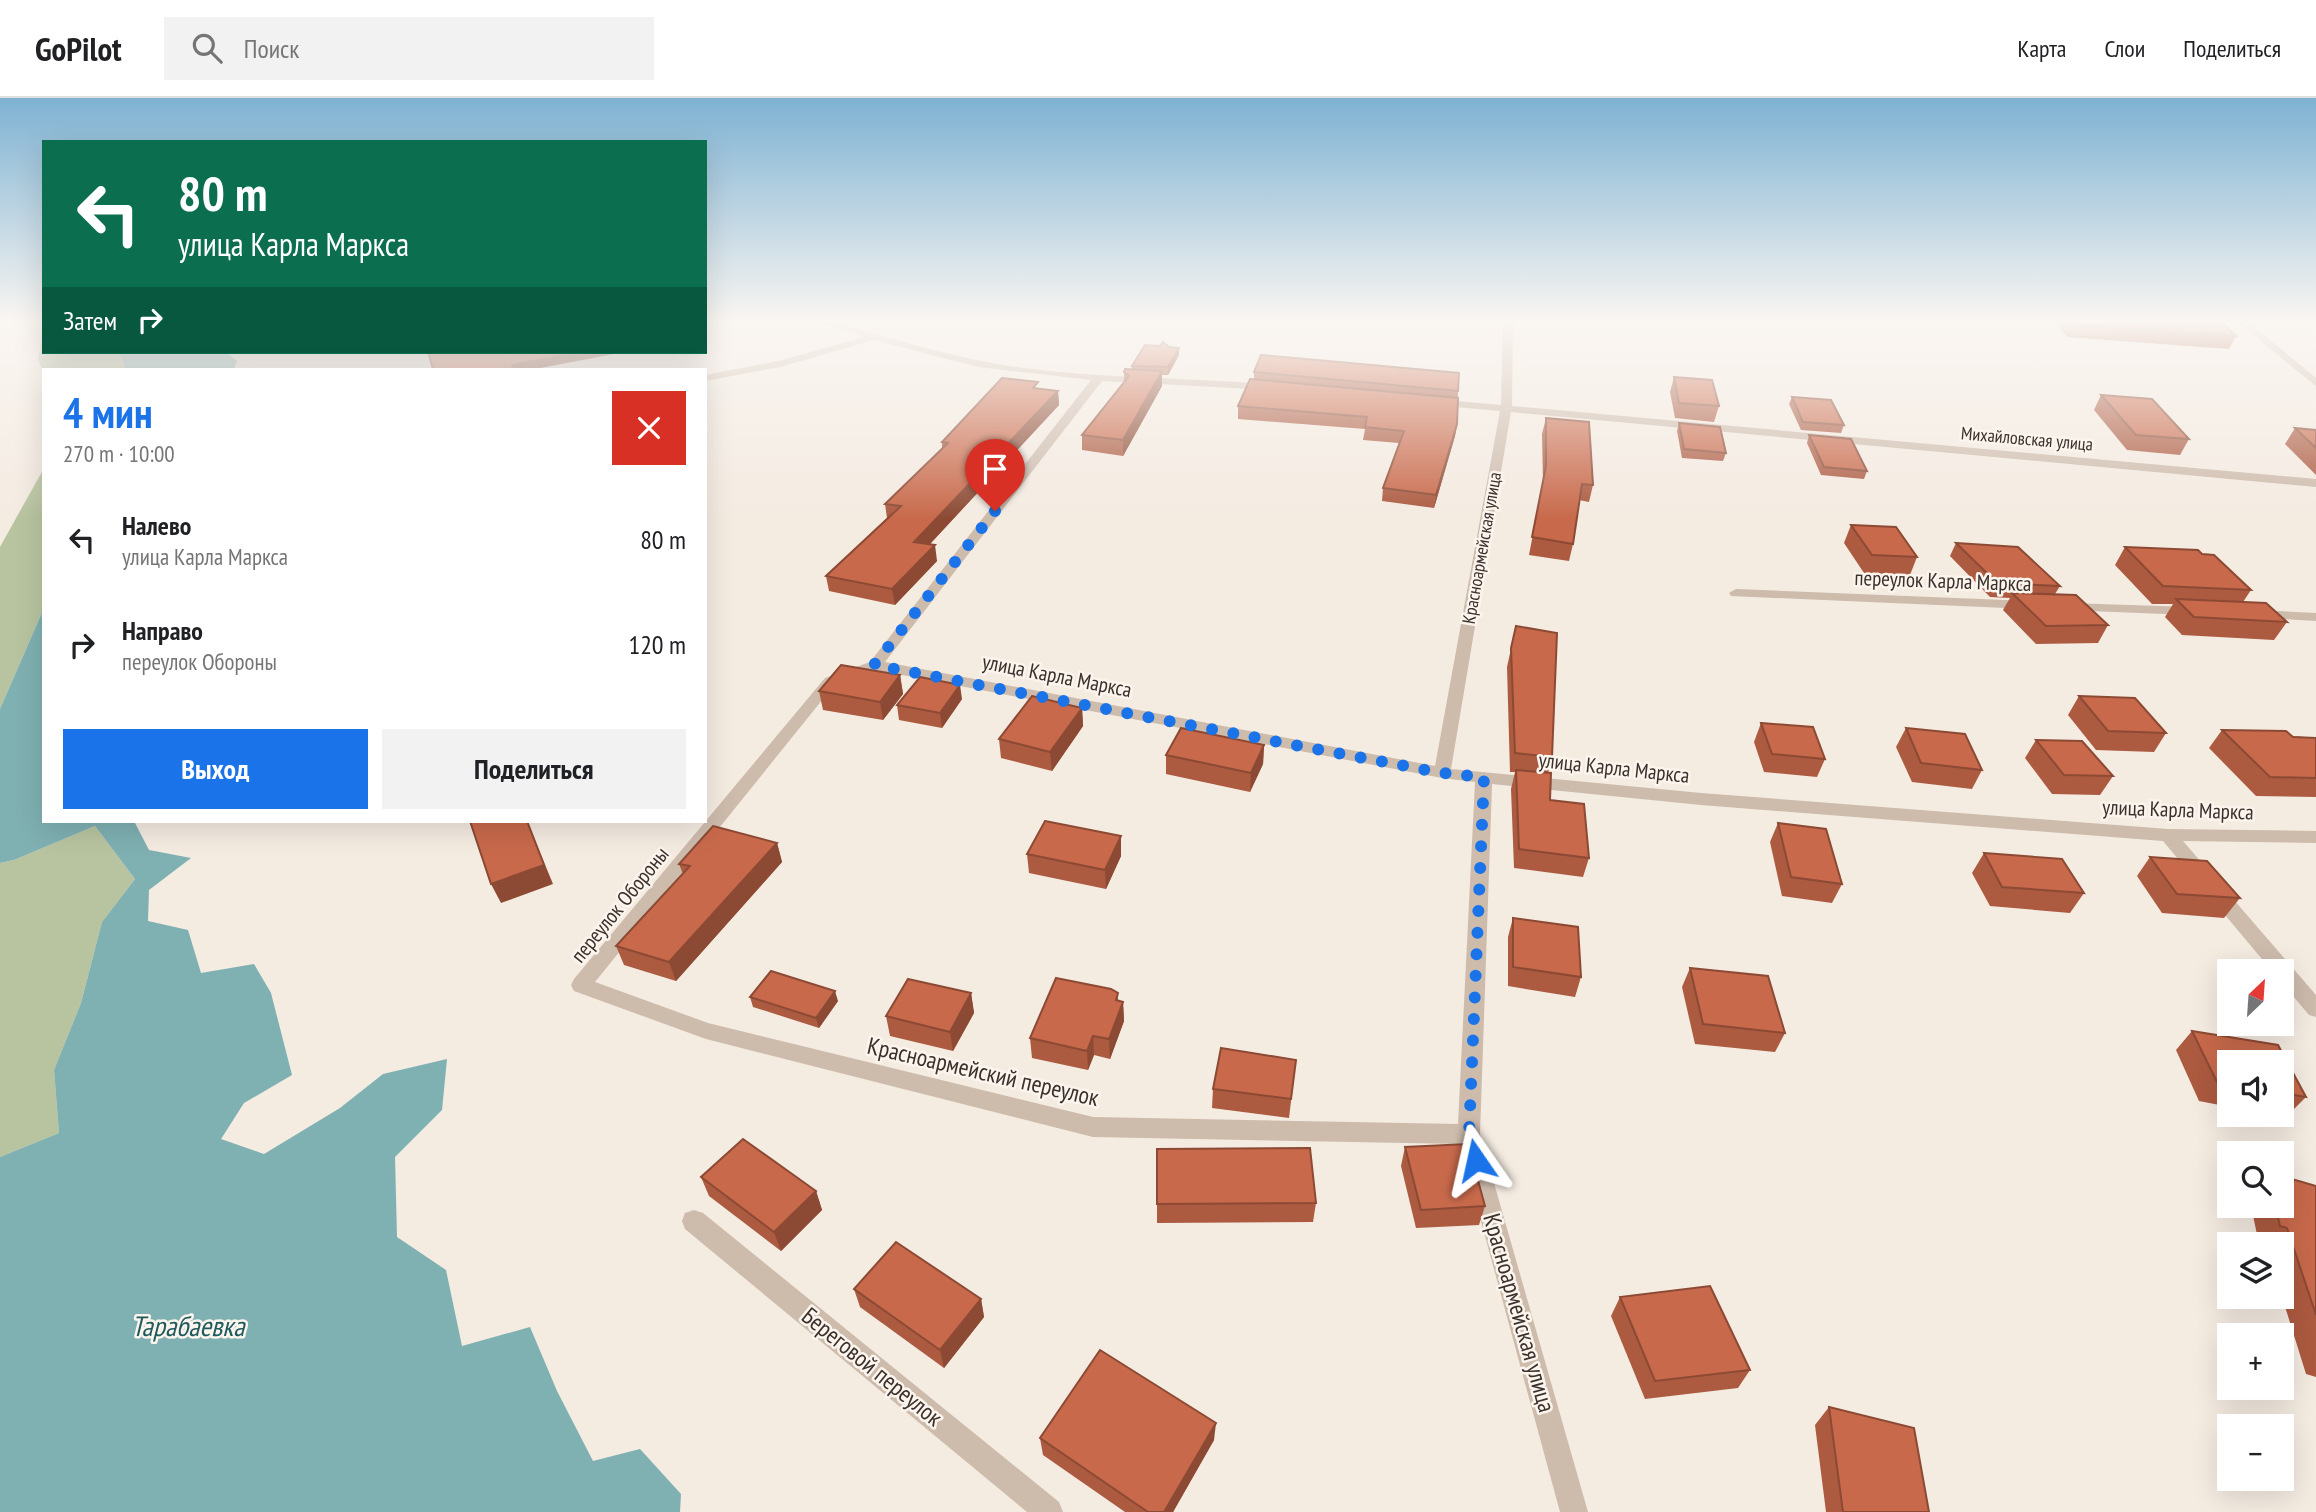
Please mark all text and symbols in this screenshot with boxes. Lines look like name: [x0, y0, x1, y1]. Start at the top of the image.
search box: [164, 17, 654, 80]
text: GoPilot: [35, 27, 122, 70]
icon: search: [188, 29, 226, 67]
text: Поиск: [244, 32, 299, 65]
text: Карта: [2018, 33, 2066, 64]
text: Слои: [2104, 33, 2145, 64]
text: Поделиться: [2183, 33, 2281, 64]
text: 80 m: [178, 161, 267, 225]
icon: left: [63, 168, 154, 259]
text: улица Карла Маркса: [178, 223, 409, 265]
icon: right: [131, 301, 169, 339]
text: Затем: [63, 304, 117, 337]
text: 4 мин: [63, 385, 153, 440]
button: close: [612, 391, 686, 465]
street label: Михайловская улица: [1960, 421, 2094, 456]
text: 270 m · 10:00: [63, 439, 175, 468]
pin: [965, 439, 1025, 511]
icon: arrive: [976, 450, 1014, 488]
street label: Красноармейская улица: [1457, 470, 1506, 626]
text: Налево: [122, 509, 191, 542]
icon: left: [63, 521, 101, 559]
text: 80 m: [640, 523, 686, 556]
text: улица Карла Маркса: [122, 542, 288, 571]
street label: переулок Карла Маркса: [1854, 564, 2032, 597]
text: Направо: [122, 614, 203, 647]
icon: right: [63, 626, 101, 664]
text: 120 m: [628, 628, 686, 661]
text: переулок Обороны: [122, 647, 277, 676]
street label: улица Карла Маркса: [980, 648, 1134, 703]
button: Выход: [63, 729, 368, 809]
button: Поделиться: [382, 729, 686, 809]
street label: улица Карла Маркса: [1537, 746, 1691, 789]
street label: улица Карла Маркса: [2102, 793, 2254, 826]
street label: переулок Обороны: [565, 841, 675, 968]
north arrow: [2217, 959, 2294, 1036]
map controls: [2217, 959, 2294, 1491]
street label: Красноармейский переулок: [864, 1030, 1103, 1113]
button: sound: [2217, 1050, 2294, 1127]
position arrow: [1439, 1123, 1513, 1197]
button: search: [2217, 1141, 2294, 1218]
street label: Красноармейская улица: [1476, 1210, 1563, 1416]
button: layers: [2217, 1232, 2294, 1309]
street label: Береговой переулок: [796, 1300, 950, 1433]
water label: Тарабаевка: [132, 1307, 246, 1344]
button: +: [2217, 1323, 2294, 1400]
button: −: [2217, 1414, 2294, 1491]

